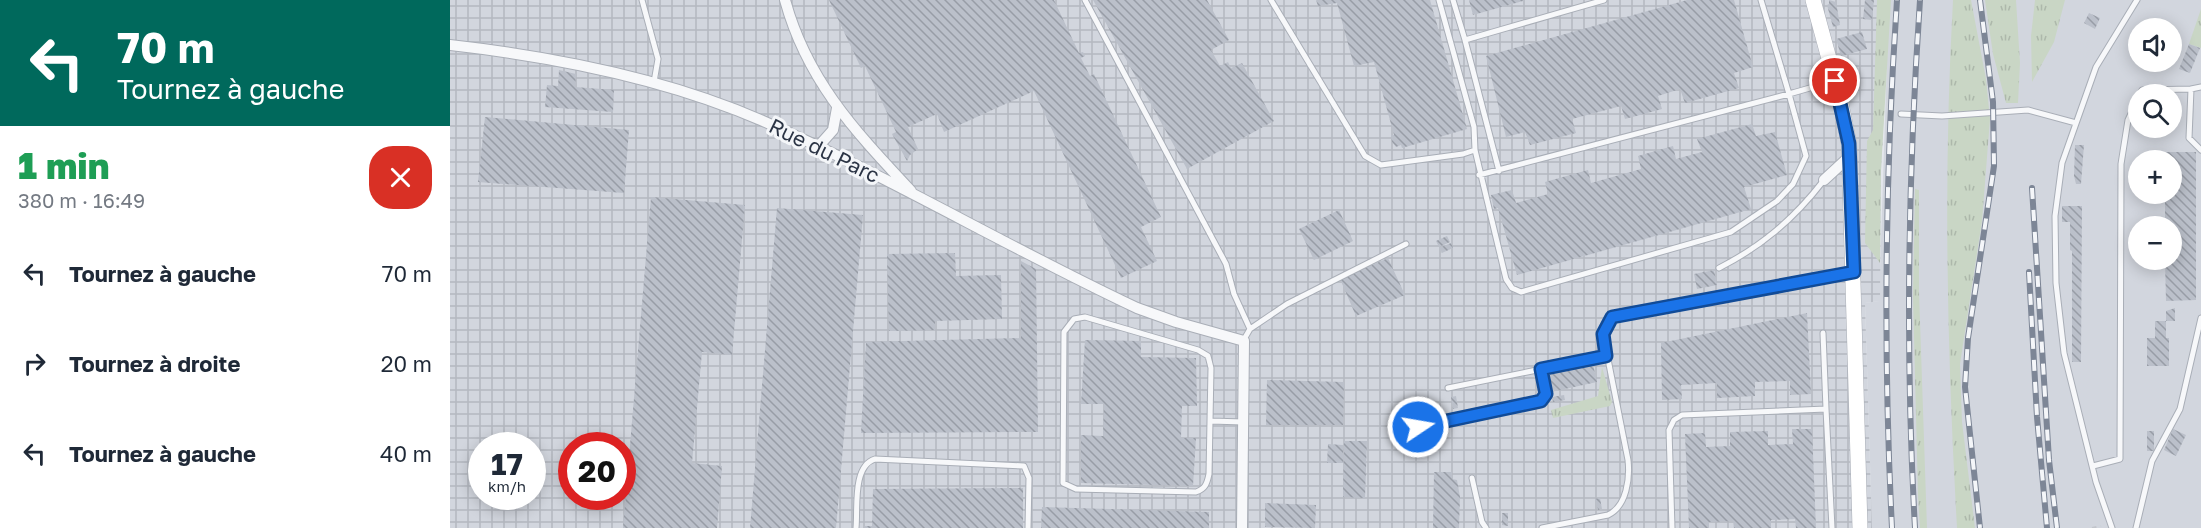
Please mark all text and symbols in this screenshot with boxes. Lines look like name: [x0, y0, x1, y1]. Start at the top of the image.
map controls: [2128, 18, 2182, 270]
button: sound: [2128, 18, 2182, 72]
text: 70 m: [117, 22, 214, 72]
icon: left: [18, 24, 96, 102]
pin: [1809, 55, 1860, 106]
icon: arrive: [1818, 64, 1851, 97]
text: Tournez à gauche: [117, 73, 344, 105]
button: search: [2128, 84, 2182, 138]
street label: Rue du Parc: [765, 112, 884, 188]
text: 1 min: [18, 144, 109, 187]
button: close: [369, 146, 432, 209]
button: +: [2128, 150, 2182, 204]
text: 380 m · 16:49: [18, 188, 145, 212]
button: −: [2128, 216, 2182, 270]
icon: left: [18, 257, 51, 290]
text: Tournez à gauche: [69, 260, 256, 287]
text: 70 m: [382, 260, 432, 287]
icon: right: [18, 347, 51, 380]
text: Tournez à droite: [69, 350, 240, 377]
text: 20 m: [381, 350, 432, 377]
position arrow: [1386, 395, 1450, 459]
speed limit sign: 20: [558, 432, 636, 510]
icon: left: [18, 437, 51, 470]
text: Tournez à gauche: [69, 440, 256, 467]
text: 40 m: [380, 440, 432, 467]
text: 17: [491, 446, 523, 482]
text: km/h: [488, 477, 526, 495]

